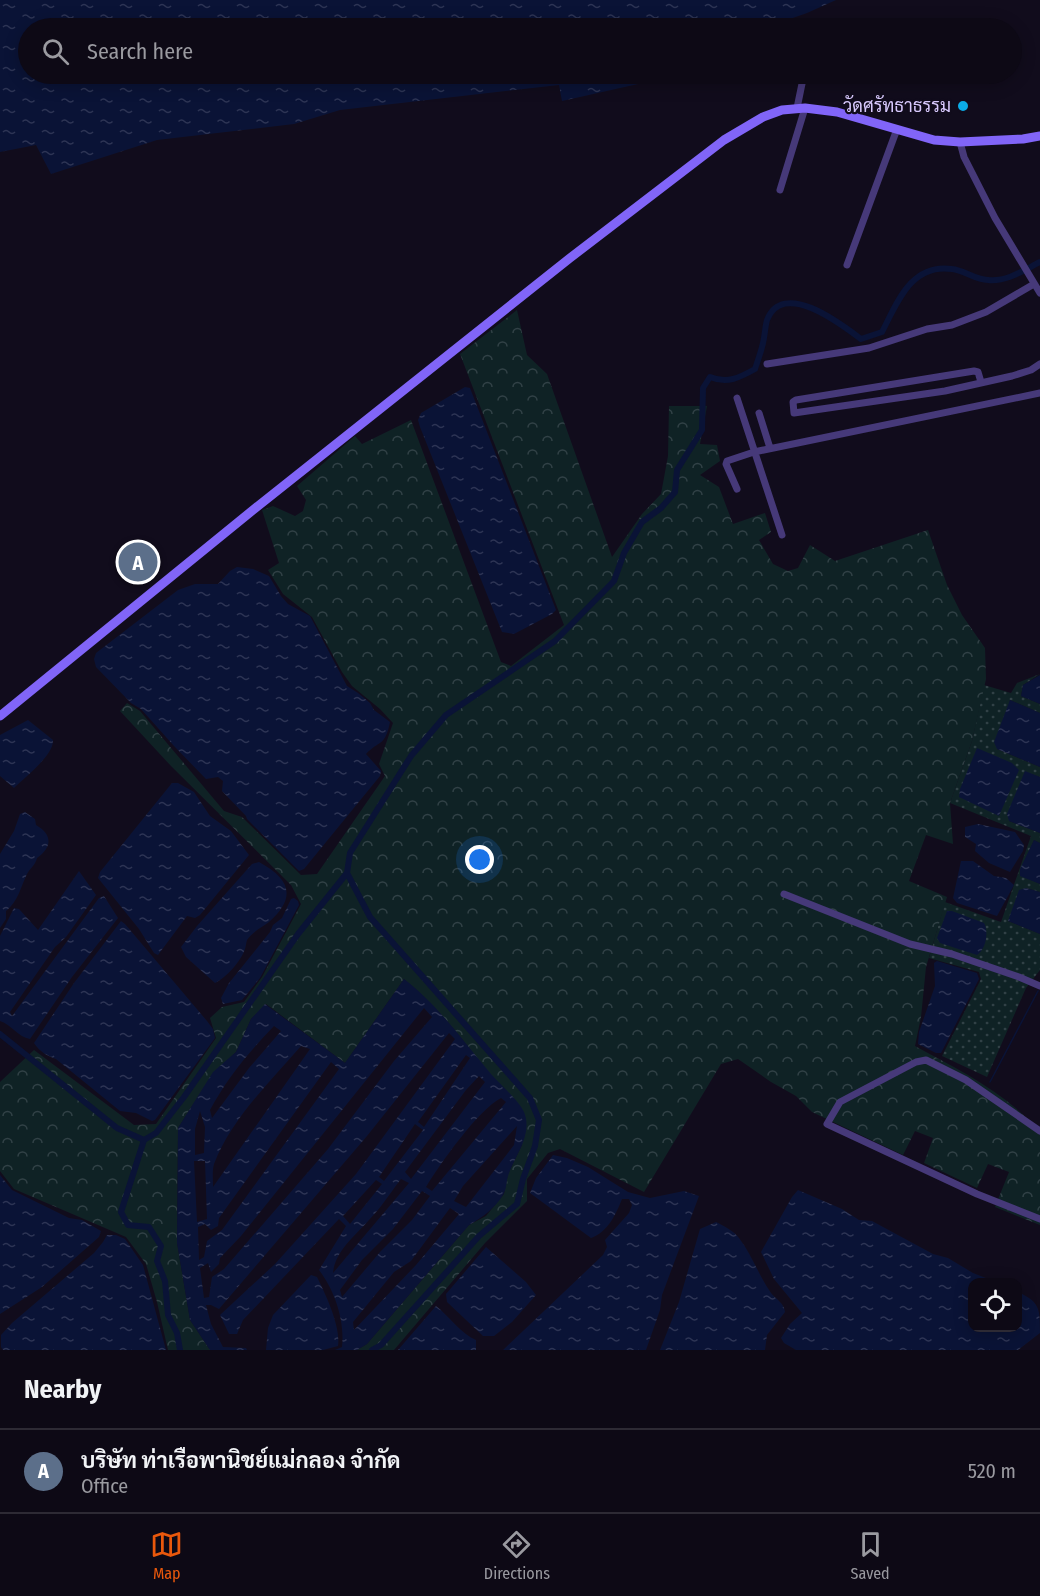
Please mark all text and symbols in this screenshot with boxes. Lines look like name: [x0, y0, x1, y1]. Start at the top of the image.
search box: [18, 18, 1022, 84]
icon: search: [39, 35, 72, 68]
text: Search here: [87, 38, 193, 65]
place label: วัดศรัทธาธรรม: [843, 95, 951, 117]
marker: วัดศรัทธาธรรม: [956, 99, 970, 113]
pin: A: [118, 540, 158, 584]
your location: [465, 845, 494, 874]
map controls: [968, 1278, 1022, 1332]
button: locate: [968, 1278, 1022, 1332]
text: Nearby: [24, 1374, 101, 1405]
text: บริษัท ท่าเรือพานิชย์แม่กลอง จำกัด: [81, 1447, 401, 1474]
text: A: [38, 1459, 49, 1483]
text: 520 m: [968, 1459, 1016, 1483]
text: Office: [81, 1474, 128, 1498]
tab: Map: [150, 1528, 183, 1583]
tab: Directions: [484, 1528, 550, 1583]
tab: Saved: [851, 1528, 890, 1583]

